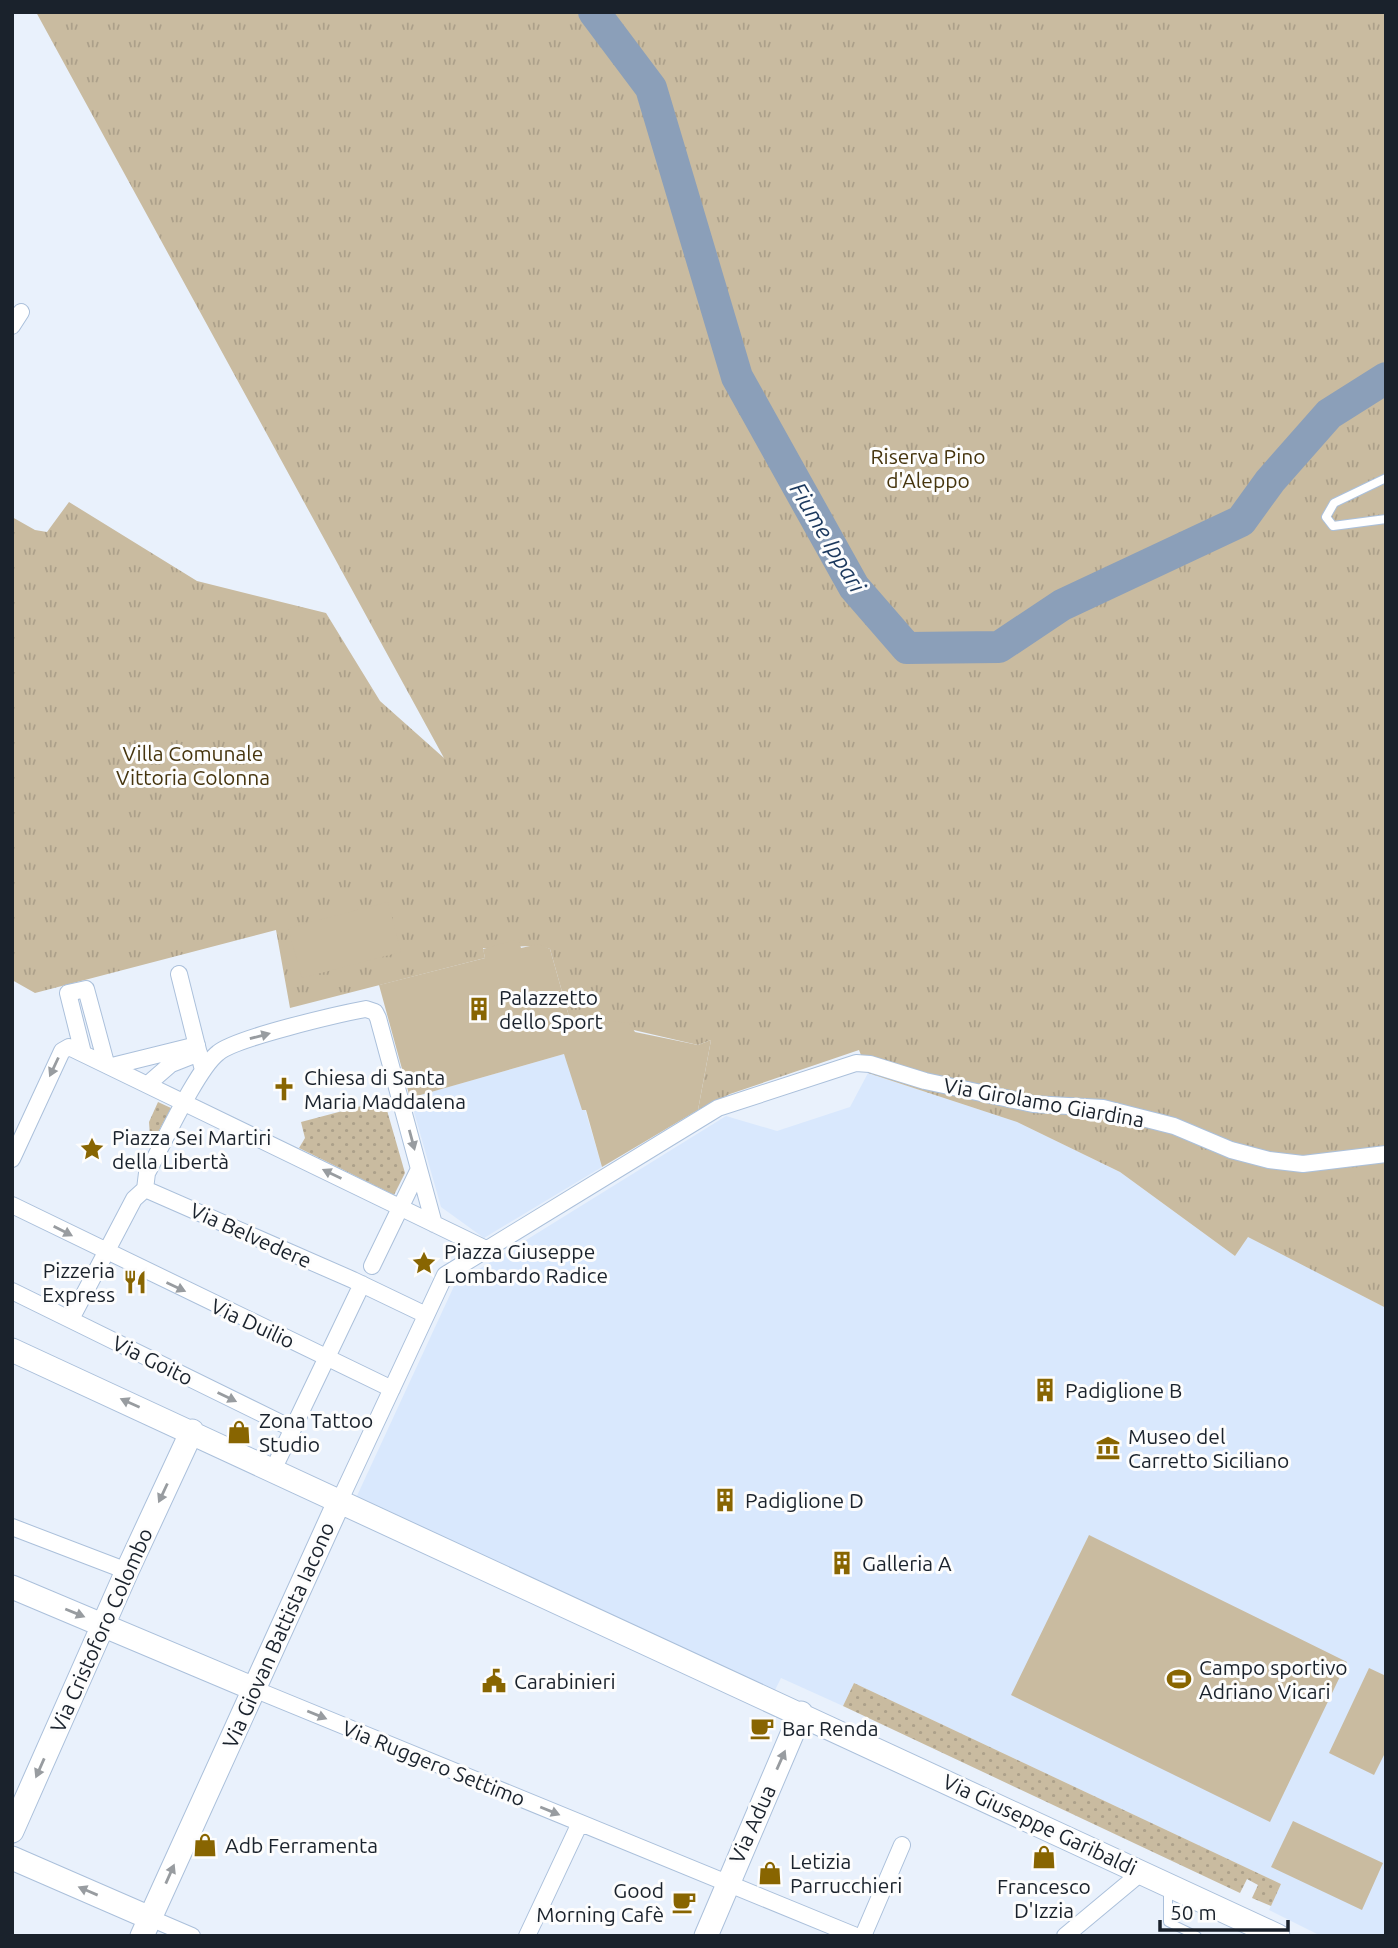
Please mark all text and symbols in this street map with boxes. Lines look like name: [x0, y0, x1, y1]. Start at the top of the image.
park label: Riserva Pino d'Aleppo: [870, 444, 986, 492]
water label: Fiume Ippari: [785, 478, 871, 597]
park label: Villa Comunale Vittoria Colonna: [116, 741, 270, 789]
place label: Palazzetto dello Sport: [499, 985, 603, 1033]
building icon: Palazzetto dello Sport: [465, 995, 493, 1023]
one-way arrow: [250, 1031, 271, 1041]
one-way arrow: [49, 1057, 60, 1077]
place label: Chiesa di Santa Maria Maddalena: [304, 1065, 466, 1113]
street label: Via Girolamo Giardina: [942, 1073, 1146, 1131]
church icon: Chiesa di Santa Maria Maddalena: [270, 1075, 298, 1103]
place label: Piazza Sei Martiri della Libertà: [112, 1125, 271, 1173]
one-way arrow: [407, 1130, 417, 1151]
place icon: Piazza Sei Martiri della Libertà: [78, 1135, 106, 1163]
one-way arrow: [322, 1168, 342, 1180]
street label: Via Belvedere: [187, 1198, 315, 1272]
one-way arrow: [53, 1226, 73, 1237]
place label: Piazza Giuseppe Lombardo Radice: [444, 1239, 608, 1287]
place icon: Piazza Giuseppe Lombardo Radice: [410, 1249, 438, 1277]
place label: Pizzeria Express: [42, 1258, 115, 1306]
restaurant icon: Pizzeria Express: [121, 1268, 149, 1296]
one-way arrow: [166, 1281, 186, 1292]
street label: Via Duilio: [207, 1293, 299, 1353]
street label: Via Goito: [109, 1330, 197, 1390]
building icon: Padiglione B: [1031, 1376, 1059, 1404]
place label: Padiglione B: [1065, 1378, 1182, 1402]
one-way arrow: [217, 1391, 237, 1402]
one-way arrow: [120, 1397, 140, 1409]
place label: Zona Tattoo Studio: [259, 1408, 373, 1456]
shop icon: Zona Tattoo Studio: [225, 1418, 253, 1446]
place label: Museo del Carretto Siciliano: [1128, 1424, 1289, 1472]
museum icon: Museo del Carretto Siciliano: [1094, 1434, 1122, 1462]
one-way arrow: [157, 1483, 169, 1503]
building icon: Padiglione D: [711, 1486, 739, 1514]
place label: Padiglione D: [745, 1488, 864, 1512]
street label: Via Giovan Battista Iacono: [217, 1518, 339, 1752]
street label: Via Cristoforo Colombo: [45, 1524, 157, 1736]
building icon: Galleria A: [828, 1549, 856, 1577]
place label: Galleria A: [862, 1551, 952, 1575]
one-way arrow: [65, 1608, 86, 1619]
place label: Campo sportivo Adriano Vicari: [1199, 1655, 1348, 1703]
sports icon: Campo sportivo Adriano Vicari: [1165, 1665, 1193, 1693]
public building icon: Carabinieri: [480, 1667, 508, 1695]
place label: Carabinieri: [514, 1669, 616, 1693]
one-way arrow: [307, 1709, 327, 1721]
cafe icon: Bar Renda: [748, 1714, 776, 1742]
street label: Via Ruggero Settimo: [339, 1715, 529, 1811]
place label: Bar Renda: [782, 1716, 879, 1740]
one-way arrow: [776, 1750, 787, 1771]
one-way arrow: [34, 1758, 46, 1778]
street label: Via Giuseppe Garibaldi: [939, 1769, 1141, 1879]
street label: Via Adua: [724, 1781, 780, 1867]
one-way arrow: [540, 1805, 560, 1817]
shop icon: Adb Ferramenta: [191, 1831, 219, 1859]
place label: Adb Ferramenta: [225, 1833, 378, 1857]
shop icon: Francesco D'Izzia: [1030, 1843, 1058, 1871]
place label: Letizia Parrucchieri: [790, 1849, 902, 1897]
shop icon: Letizia Parrucchieri: [756, 1859, 784, 1887]
one-way arrow: [165, 1863, 176, 1884]
place label: Francesco D'Izzia: [997, 1874, 1091, 1922]
place label: Good Morning Cafè: [536, 1878, 664, 1926]
one-way arrow: [77, 1885, 98, 1896]
cafe icon: Good Morning Cafè: [670, 1888, 698, 1916]
scale bar: [1160, 1888, 1288, 1932]
text: 50 m: [1170, 1900, 1217, 1924]

